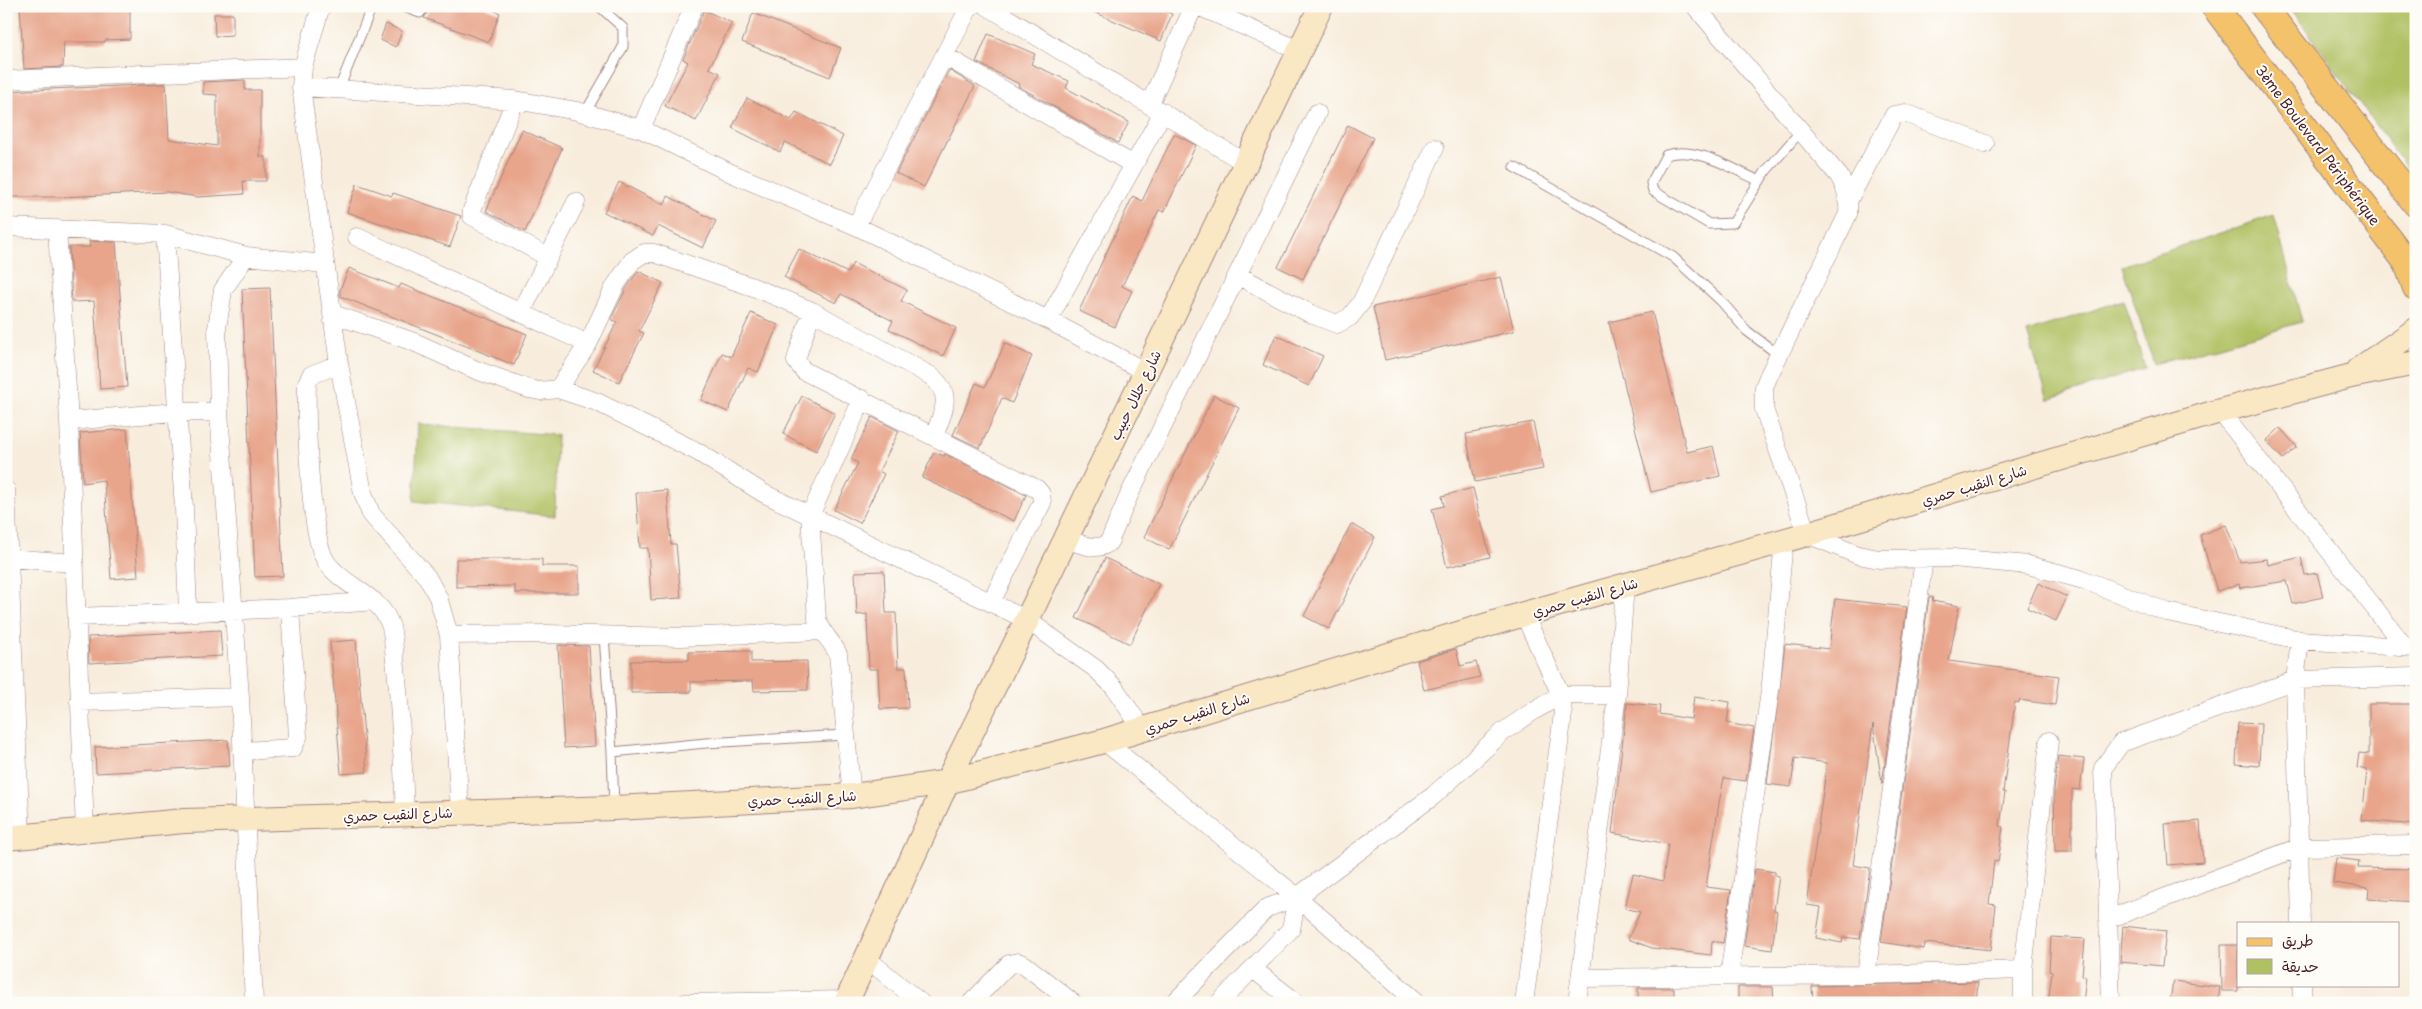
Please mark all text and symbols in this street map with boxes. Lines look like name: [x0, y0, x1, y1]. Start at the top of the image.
street label: 3ème Boulevard Périphérique: [2251, 60, 2386, 230]
street label: شارع جلال حبيب: [1104, 346, 1166, 444]
street label: شارع النقيب حمري: [1919, 459, 2030, 512]
street label: شارع النقيب حمري: [1530, 572, 1641, 623]
street label: شارع النقيب حمري: [1142, 687, 1253, 740]
street label: شارع النقيب حمري: [747, 785, 857, 812]
street label: شارع النقيب حمري: [343, 802, 453, 827]
legend: [2237, 922, 2400, 986]
text: طريق: [2282, 928, 2314, 951]
text: حديقة: [2282, 954, 2319, 977]

